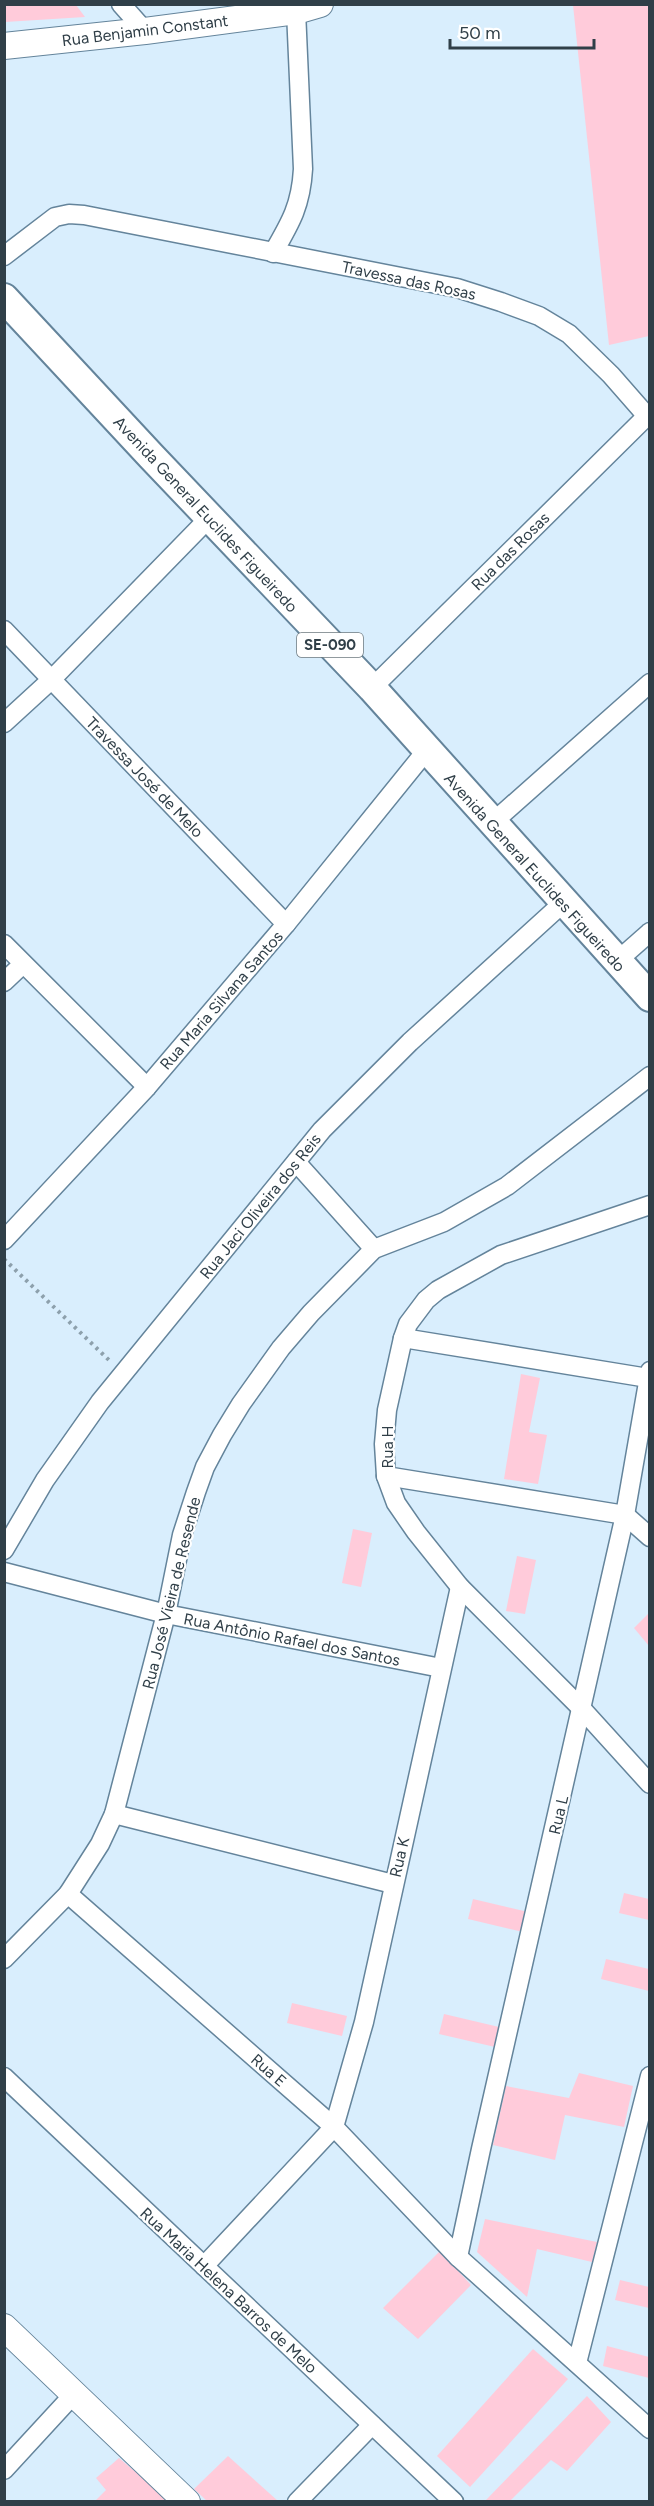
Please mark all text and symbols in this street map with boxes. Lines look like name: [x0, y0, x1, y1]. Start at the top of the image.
street label: Rua Benjamin Constant: [61, 11, 229, 50]
scale bar: [450, 12, 594, 50]
text: 50 m: [459, 22, 501, 44]
street label: Travessa das Rosas: [340, 257, 478, 304]
street label: Avenida General Euclides Figueiredo: [110, 412, 302, 616]
street label: Rua das Rosas: [467, 508, 553, 594]
road number: SE-090: [297, 633, 363, 657]
street label: Travessa José de Melo: [82, 713, 207, 842]
street label: Avenida General Euclides Figueiredo: [440, 769, 629, 976]
street label: Rua Maria Silvana Santos: [156, 927, 287, 1074]
street label: Rua Jaci Oliveira dos Reis: [196, 1130, 325, 1283]
street label: Rua H: [378, 1425, 397, 1469]
street label: Rua José Vieira de Resende: [138, 1495, 205, 1691]
street label: Rua Antônio Rafael dos Santos: [182, 1609, 402, 1670]
street label: Rua L: [545, 1793, 572, 1836]
street label: Rua K: [386, 1835, 413, 1879]
street label: Rua E: [247, 2050, 290, 2091]
street label: Rua Maria Helena Barros de Melo: [136, 2203, 321, 2377]

